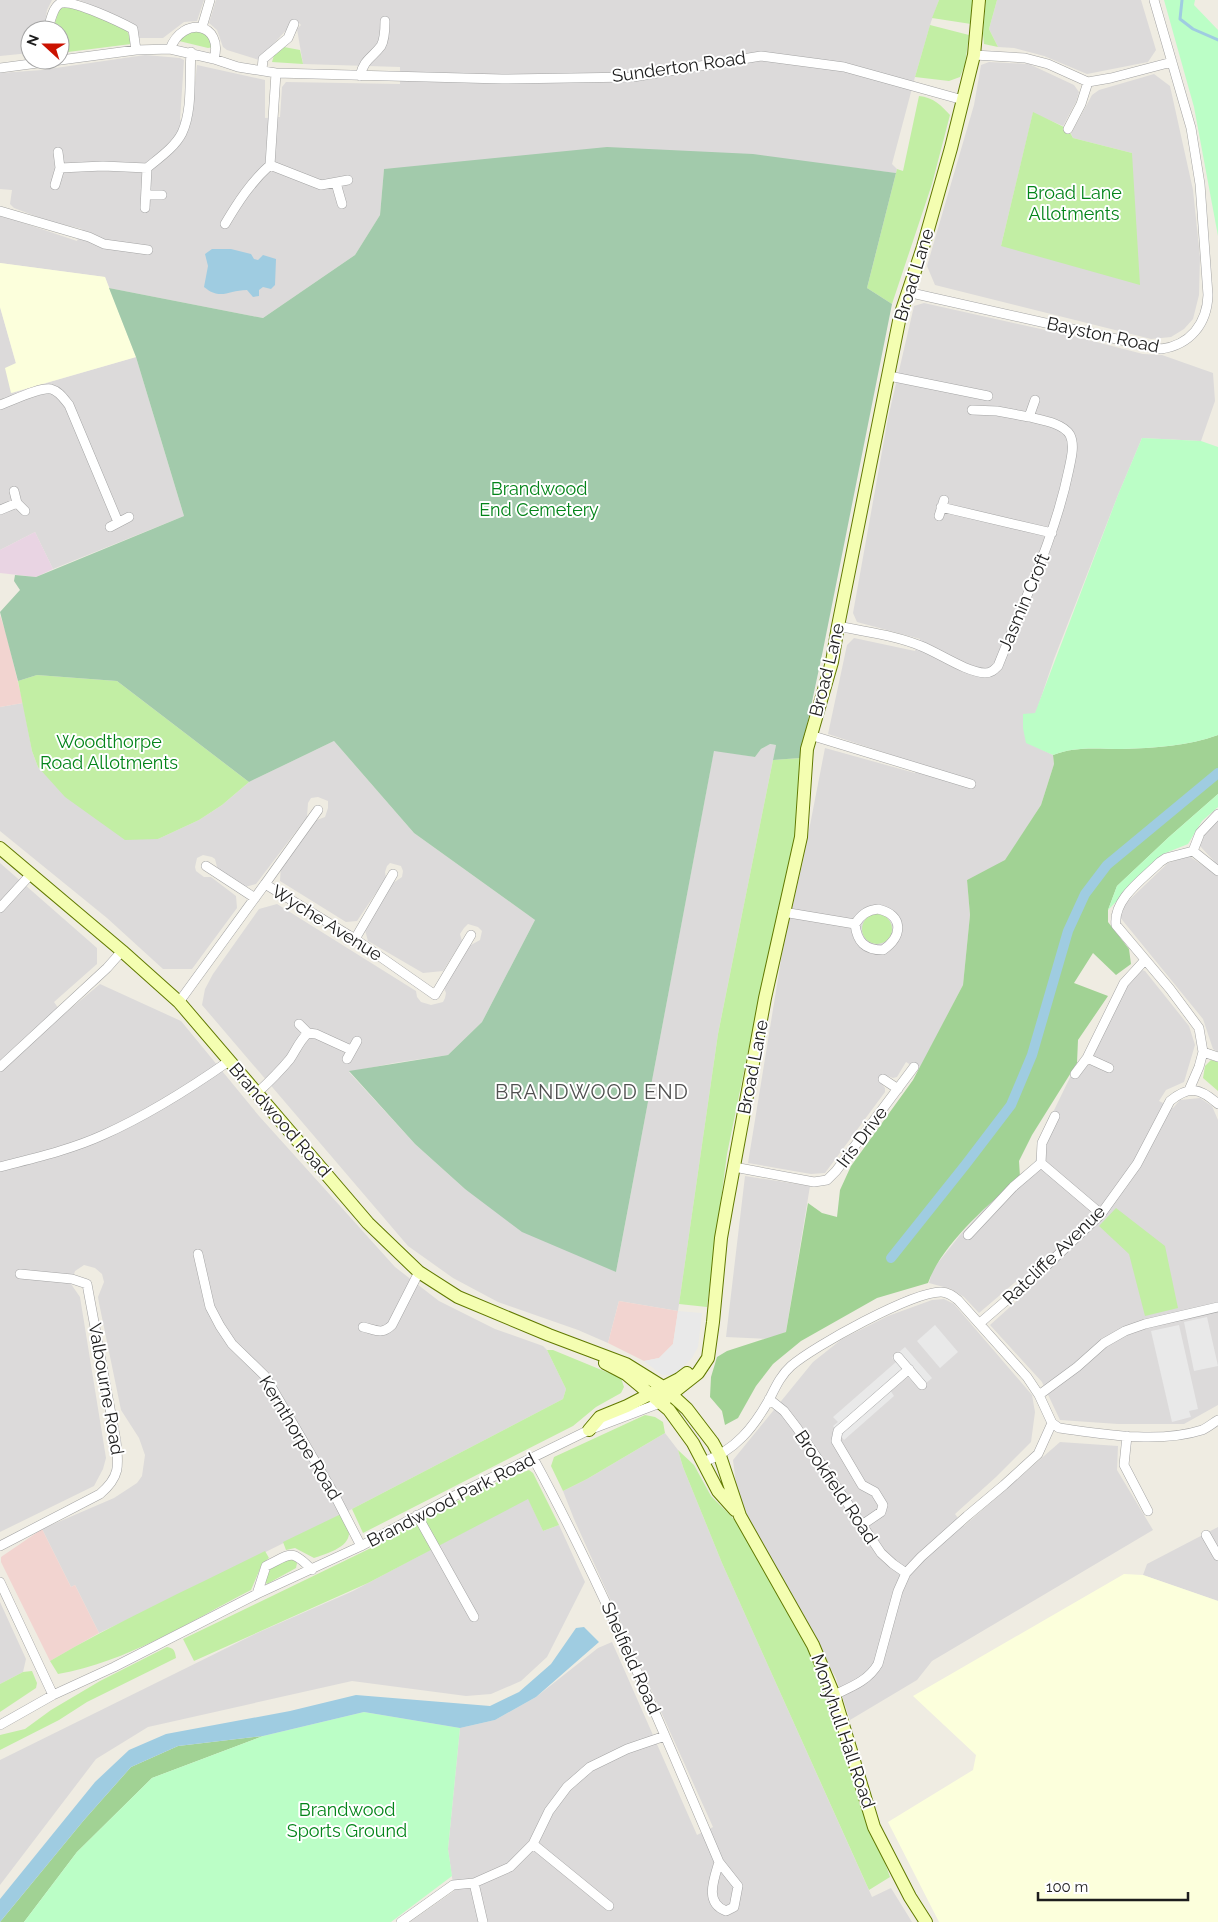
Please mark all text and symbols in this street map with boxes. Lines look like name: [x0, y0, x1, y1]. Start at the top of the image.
north arrow: [20, 20, 70, 70]
text: N: [23, 32, 42, 48]
street label: Sunderton Road: [611, 47, 747, 86]
park label: Broad Lane Allotments: [1026, 182, 1122, 224]
street label: Broad Lane: [889, 226, 938, 324]
street label: Bayston Road: [1045, 312, 1161, 357]
park label: Brandwood End Cemetery: [479, 478, 599, 520]
street label: Jasmin Croft: [994, 550, 1053, 654]
street label: Broad Lane: [805, 620, 848, 719]
park label: Woodthorpe Road Allotments: [40, 731, 178, 773]
street label: Wyche Avenue: [268, 880, 387, 965]
street label: Broad Lane: [733, 1018, 772, 1116]
street label: Brandwood Road: [225, 1058, 336, 1181]
district label: BRANDWOOD END: [495, 1080, 689, 1104]
street label: Iris Drive: [832, 1102, 892, 1171]
street label: Ratcliffe Avenue: [998, 1200, 1109, 1309]
street label: Valbourne Road: [85, 1321, 128, 1457]
street label: Kernthorpe Road: [255, 1372, 346, 1504]
street label: Brookfield Road: [791, 1426, 882, 1548]
street label: Brandwood Park Road: [363, 1448, 538, 1551]
street label: Shelfield Road: [597, 1599, 666, 1717]
street label: Monyhull Hall Road: [807, 1651, 880, 1811]
park label: Brandwood Sports Ground: [287, 1799, 407, 1841]
scale bar: [1038, 1870, 1188, 1902]
text: 100 m: [1046, 1878, 1088, 1896]

